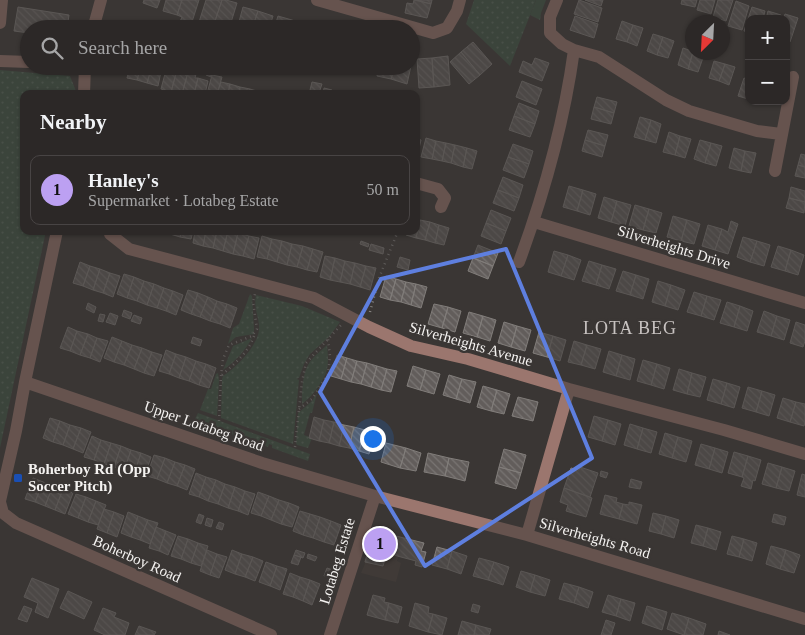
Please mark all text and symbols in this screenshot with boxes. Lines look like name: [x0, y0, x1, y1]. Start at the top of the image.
north arrow: [685, 15, 730, 60]
map controls: [745, 15, 790, 105]
button: +: [745, 15, 790, 60]
search box: [20, 20, 420, 75]
icon: search: [38, 34, 66, 62]
text: Search here: [78, 37, 167, 58]
button: −: [745, 60, 790, 105]
text: Nearby: [40, 110, 107, 134]
text: Hanley's: [88, 170, 159, 191]
text: 1: [53, 181, 61, 198]
text: 50 m: [367, 181, 399, 198]
text: Supermarket · Lotabeg Estate: [88, 192, 279, 209]
street label: Silverheights Drive: [616, 222, 733, 272]
district label: LOTA BEG: [583, 318, 677, 338]
street label: Silverheights Avenue: [407, 319, 535, 369]
street label: Upper Lotabeg Road: [142, 398, 267, 454]
your location: [360, 426, 386, 452]
place label: Boherboy Rd (Opp Soccer Pitch): [28, 461, 151, 495]
marker: Boherboy Rd (Opp Soccer Pitch): [12, 472, 24, 484]
street label: Silverheights Road: [538, 515, 653, 562]
street label: Lotabeg Estate: [316, 516, 358, 606]
pin: 1: [364, 525, 396, 563]
street label: Boherboy Road: [91, 532, 184, 586]

